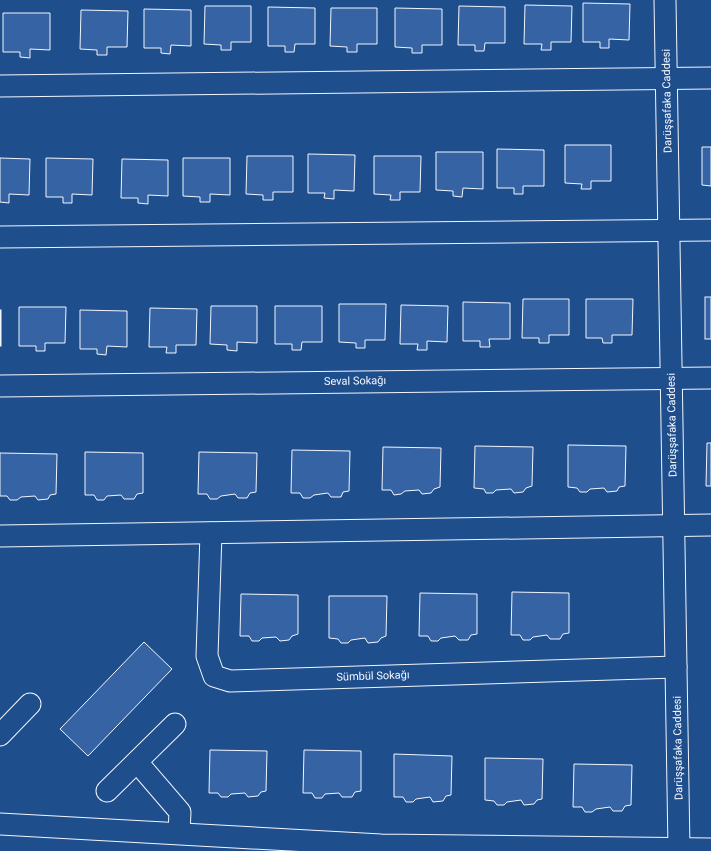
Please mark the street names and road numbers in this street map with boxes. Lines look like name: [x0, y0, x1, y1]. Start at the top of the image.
street label: Darüşşafaka Caddesi: [660, 49, 674, 153]
street label: Darüşşafaka Caddesi: [665, 373, 679, 477]
street label: Seval Sokağı: [324, 374, 386, 388]
street label: Sümbül Sokağı: [336, 668, 410, 684]
street label: Darüşşafaka Caddesi: [671, 696, 685, 800]

